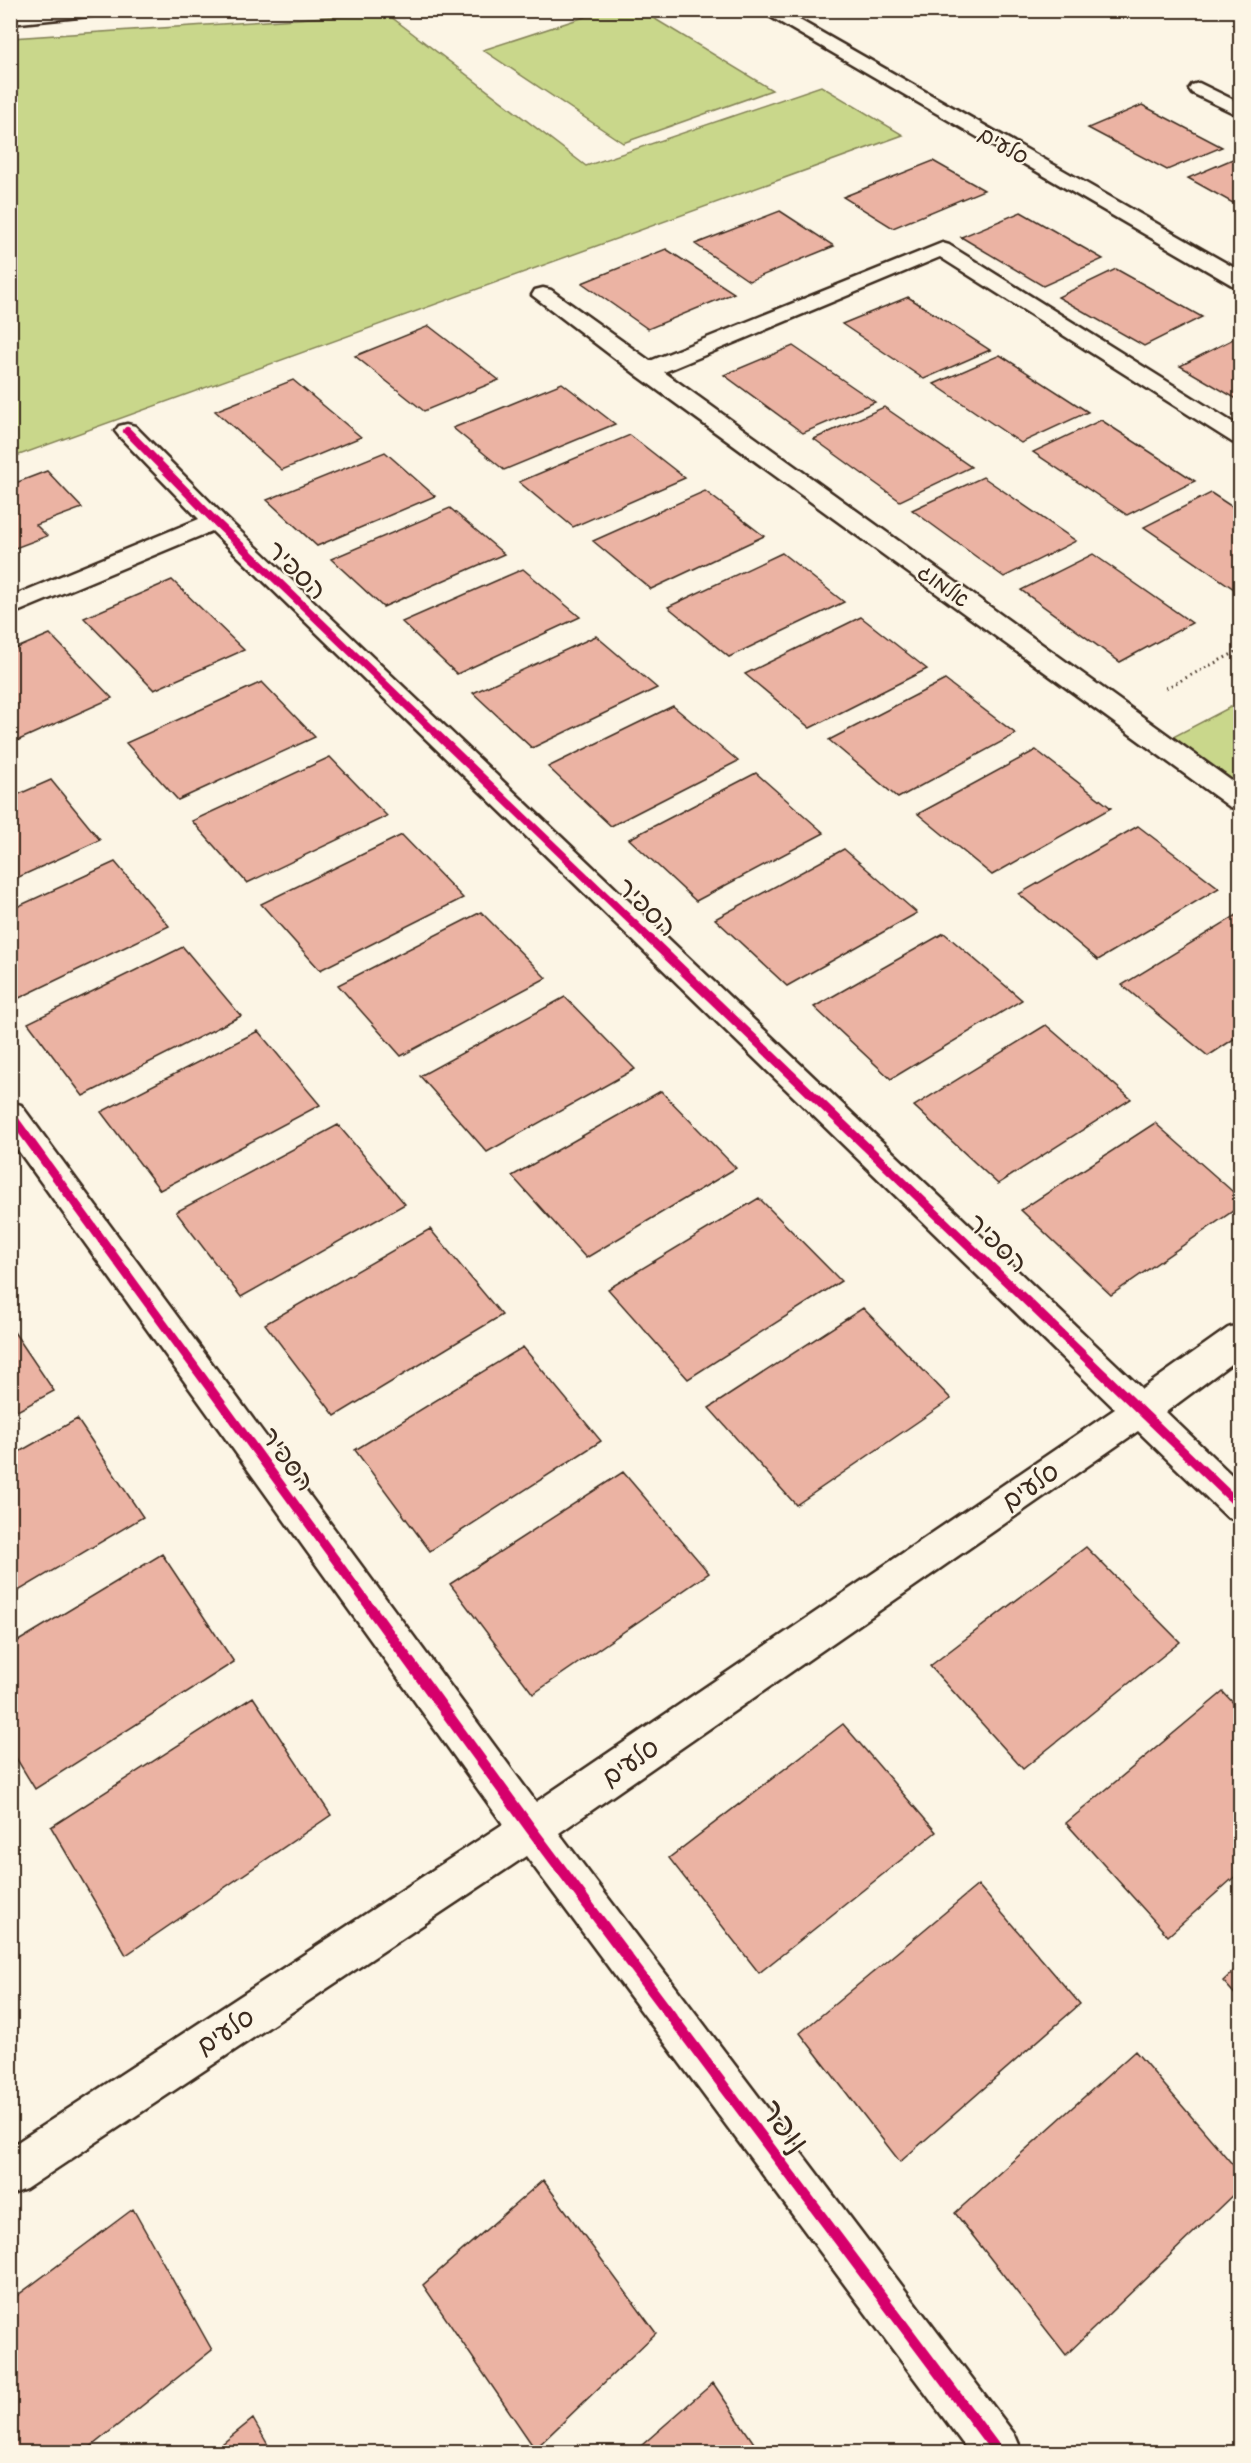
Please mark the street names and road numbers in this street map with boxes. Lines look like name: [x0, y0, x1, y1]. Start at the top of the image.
street label: סלעים: [973, 120, 1034, 171]
street label: הספיר: [259, 534, 334, 607]
street label: אלמוג: [912, 558, 975, 614]
street label: הספיר: [609, 871, 684, 944]
street label: הספיר: [960, 1207, 1035, 1280]
street label: הספיר: [253, 1421, 322, 1498]
street label: סלעים: [995, 1455, 1066, 1518]
street label: סלעים: [595, 1731, 666, 1794]
street label: סלעים: [190, 2000, 261, 2062]
street label: נופר: [751, 2091, 818, 2161]

